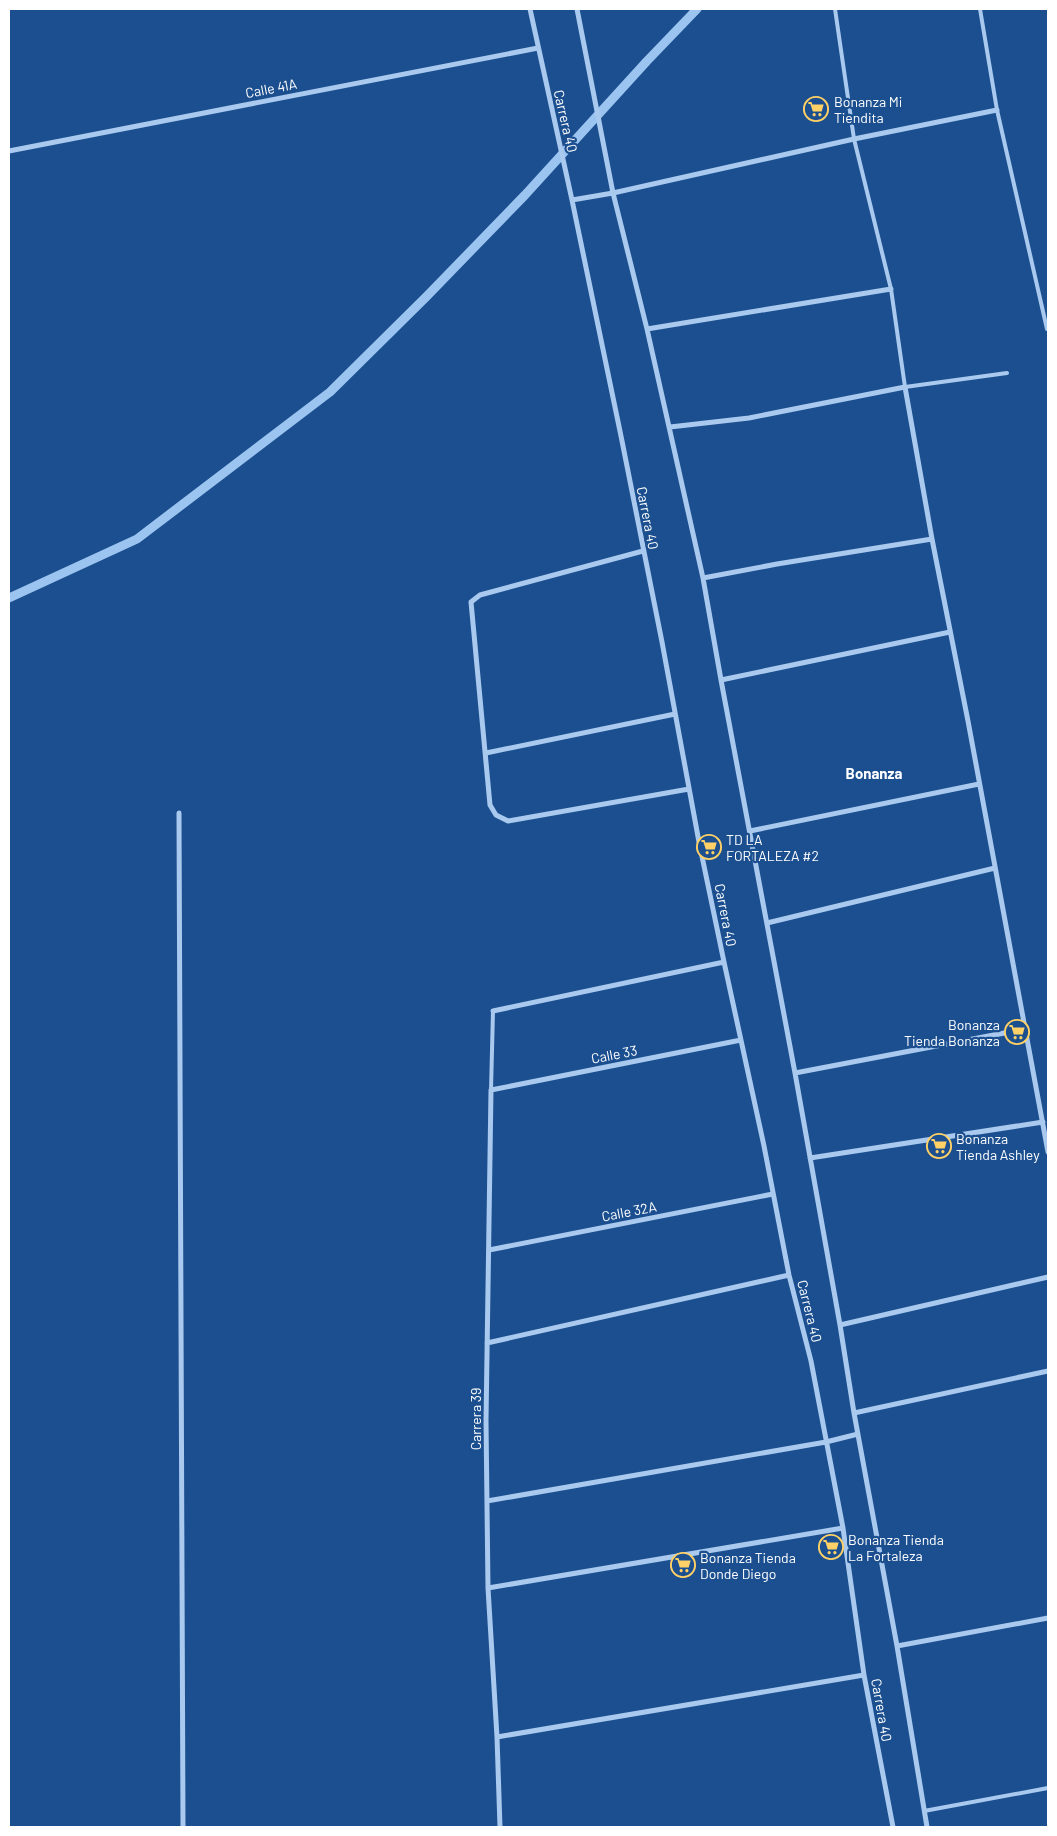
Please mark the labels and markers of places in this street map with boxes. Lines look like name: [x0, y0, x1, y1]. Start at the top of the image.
place label: Bonanza Mi Tiendita: [834, 93, 902, 126]
supermarket icon: Bonanza Mi Tiendita: [803, 96, 829, 122]
place label: TD LA FORTALEZA #2: [726, 831, 819, 864]
supermarket icon: TD LA FORTALEZA #2: [696, 834, 722, 860]
place label: Bonanza Tienda Bonanza: [904, 1016, 1000, 1049]
supermarket icon: Bonanza Tienda Bonanza: [1004, 1019, 1030, 1045]
place label: Bonanza Tienda Ashley: [956, 1130, 1040, 1163]
supermarket icon: Bonanza Tienda Ashley: [926, 1133, 952, 1159]
place label: Bonanza Tienda La Fortaleza: [848, 1531, 944, 1564]
supermarket icon: Bonanza Tienda La Fortaleza: [818, 1534, 844, 1560]
place label: Bonanza Tienda Donde Diego: [700, 1549, 796, 1582]
supermarket icon: Bonanza Tienda Donde Diego: [670, 1552, 696, 1578]

